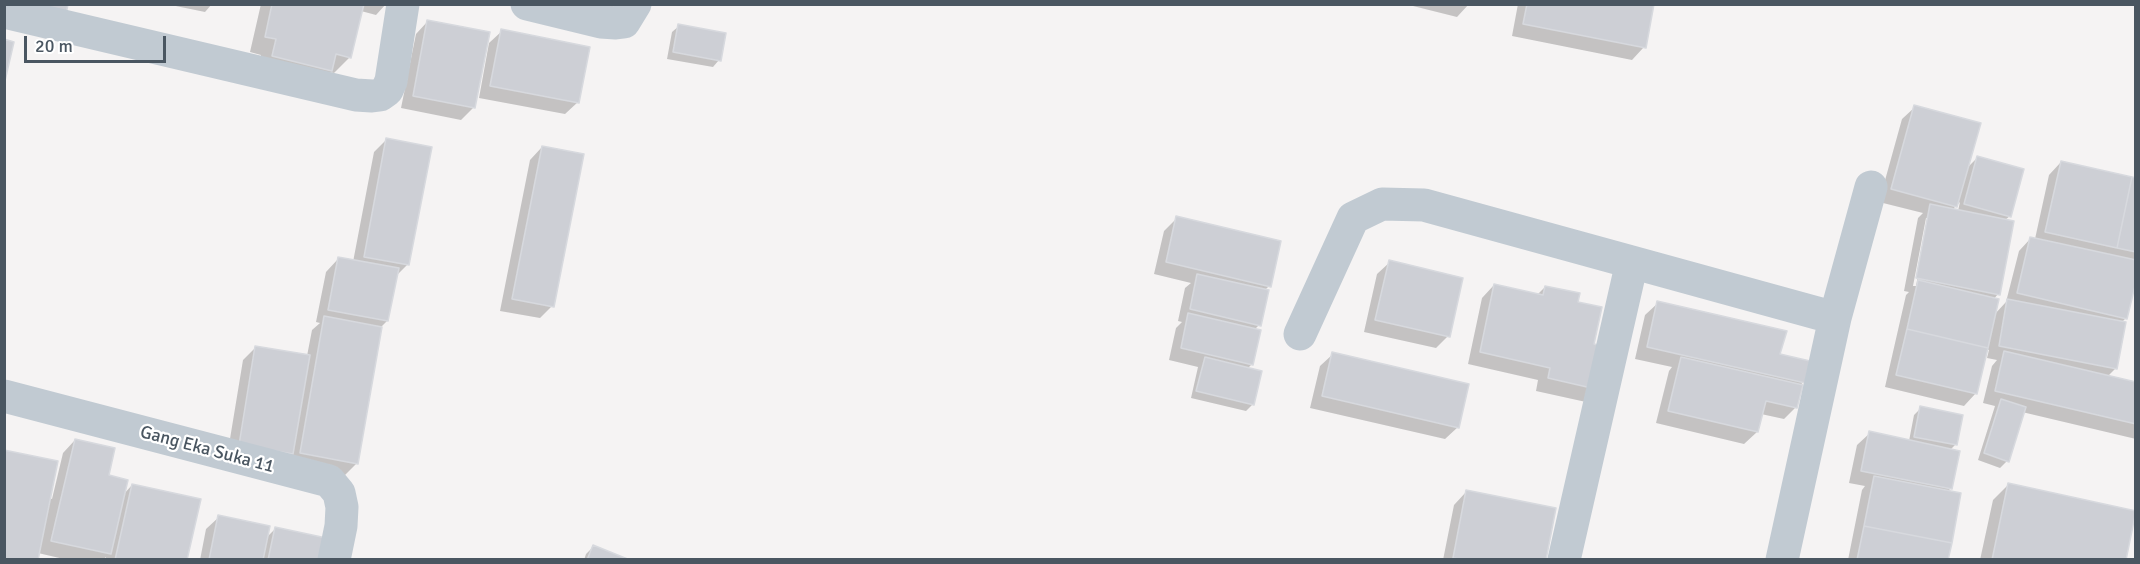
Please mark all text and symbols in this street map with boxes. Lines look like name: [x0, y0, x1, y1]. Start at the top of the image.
scale bar: [27, 24, 170, 62]
text: 20 m: [35, 35, 73, 57]
street label: Gang Eka Suka 11: [138, 422, 276, 478]

